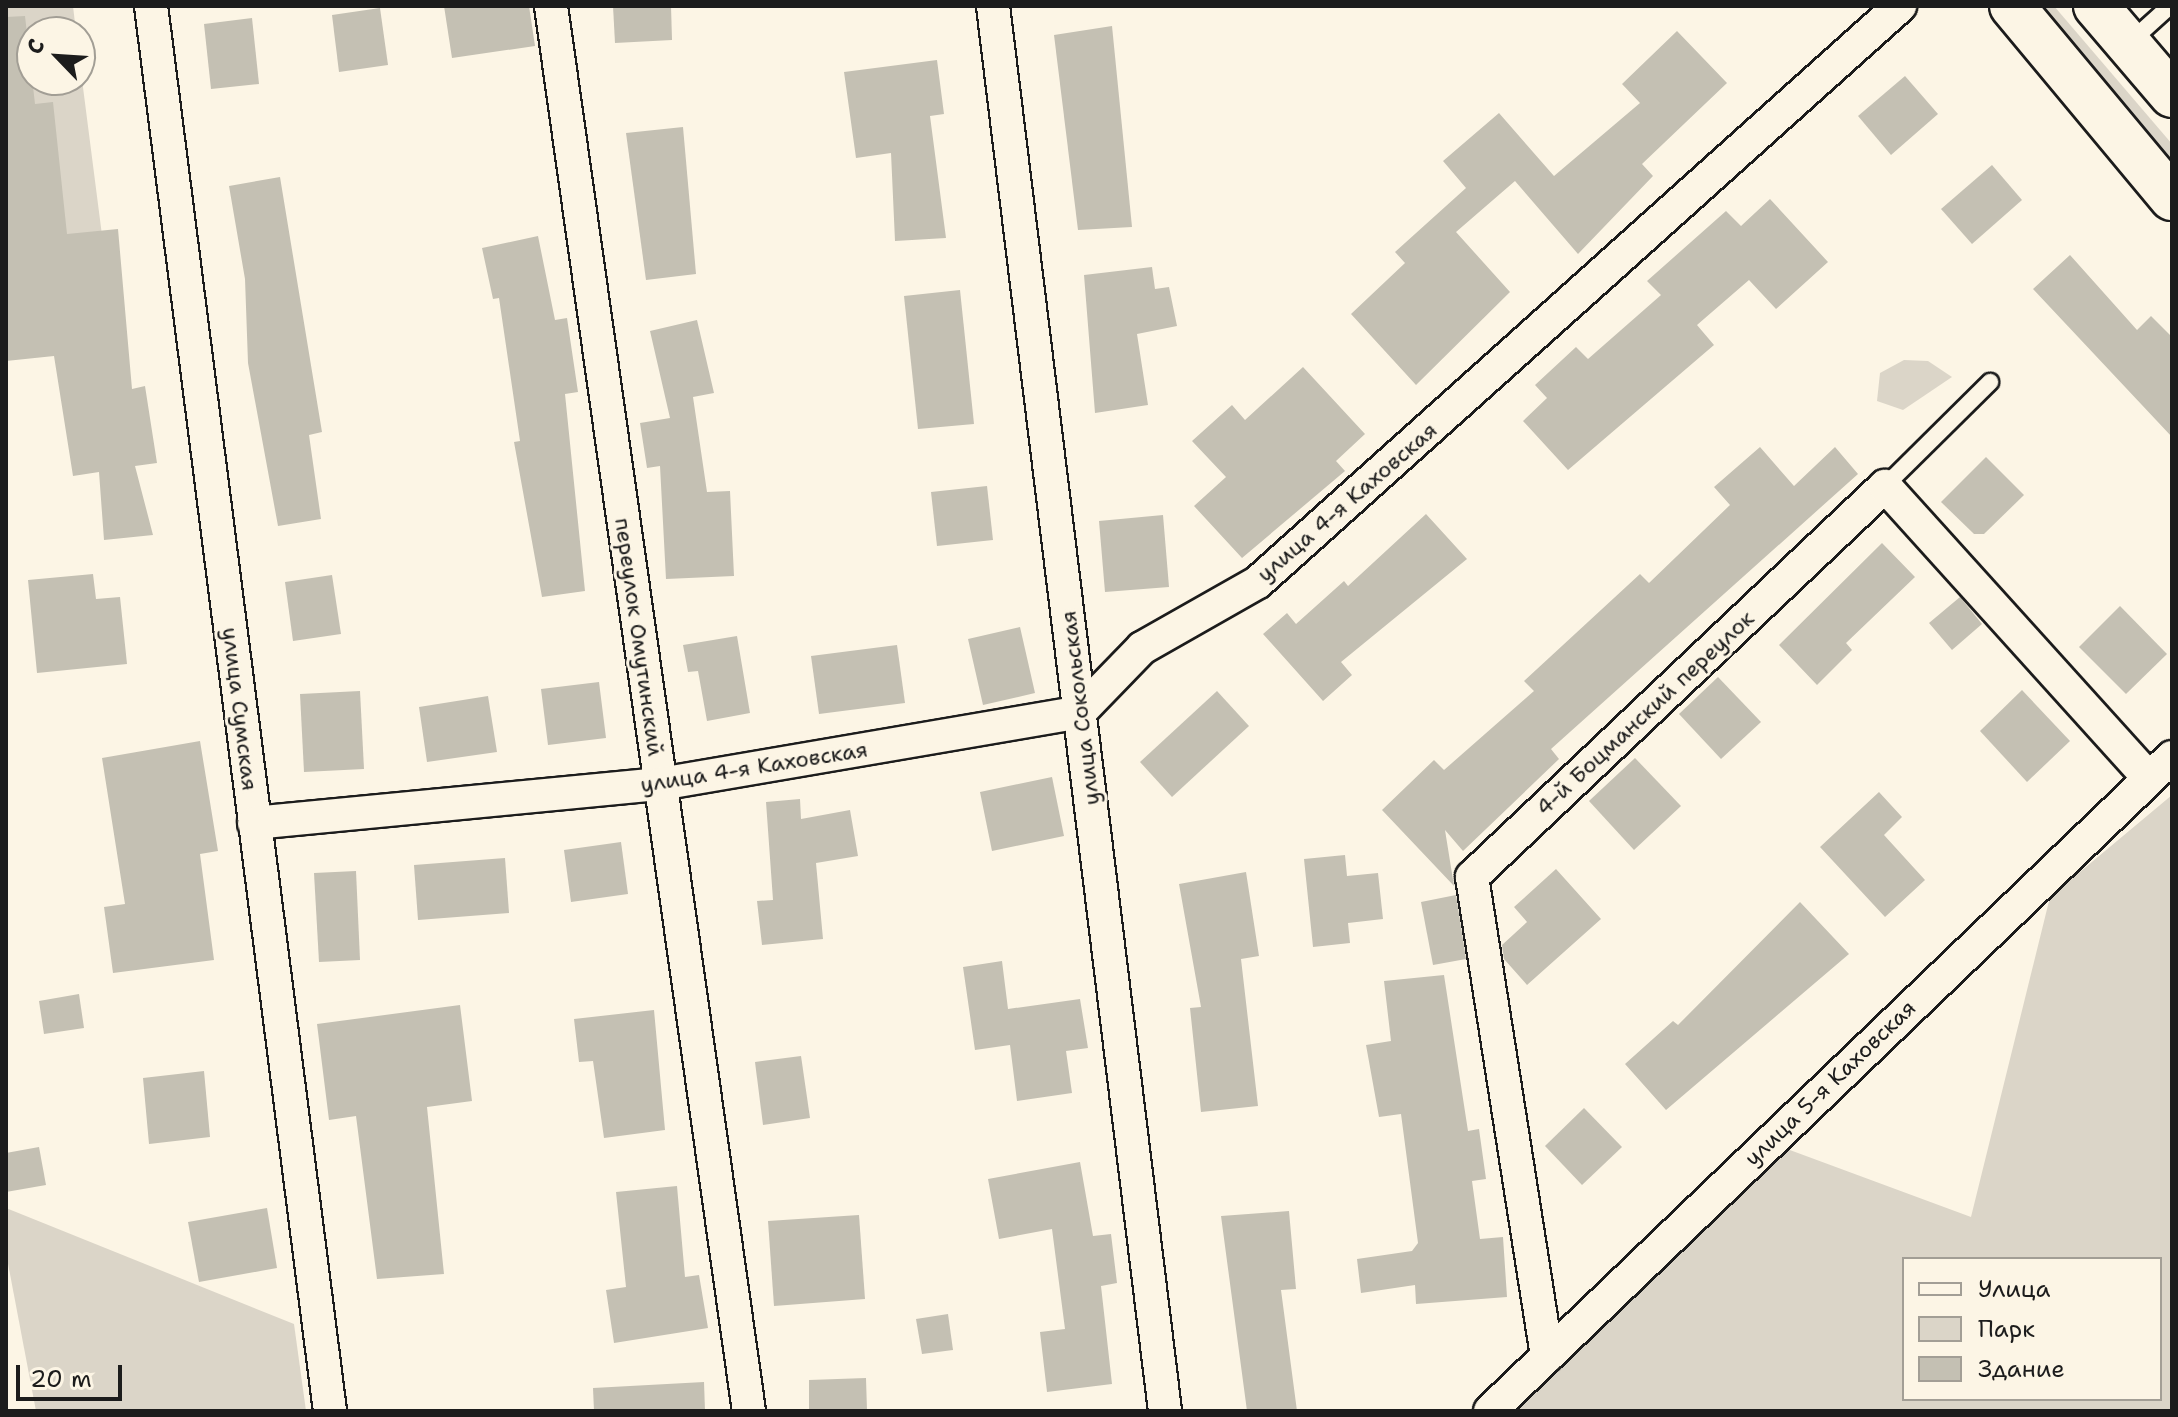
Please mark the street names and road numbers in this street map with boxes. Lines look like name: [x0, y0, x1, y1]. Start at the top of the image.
street label: улица 4-я Каховская: [1252, 417, 1442, 587]
street label: переулок Омутинский: [609, 516, 669, 758]
street label: 4-й Боцманский переулок: [1530, 605, 1760, 821]
street label: улица Сокольская: [1055, 609, 1105, 807]
street label: улица Сумская: [217, 626, 263, 792]
street label: улица 4-я Каховская: [639, 736, 869, 798]
street label: улица 5-я Каховская: [1739, 994, 1921, 1172]

